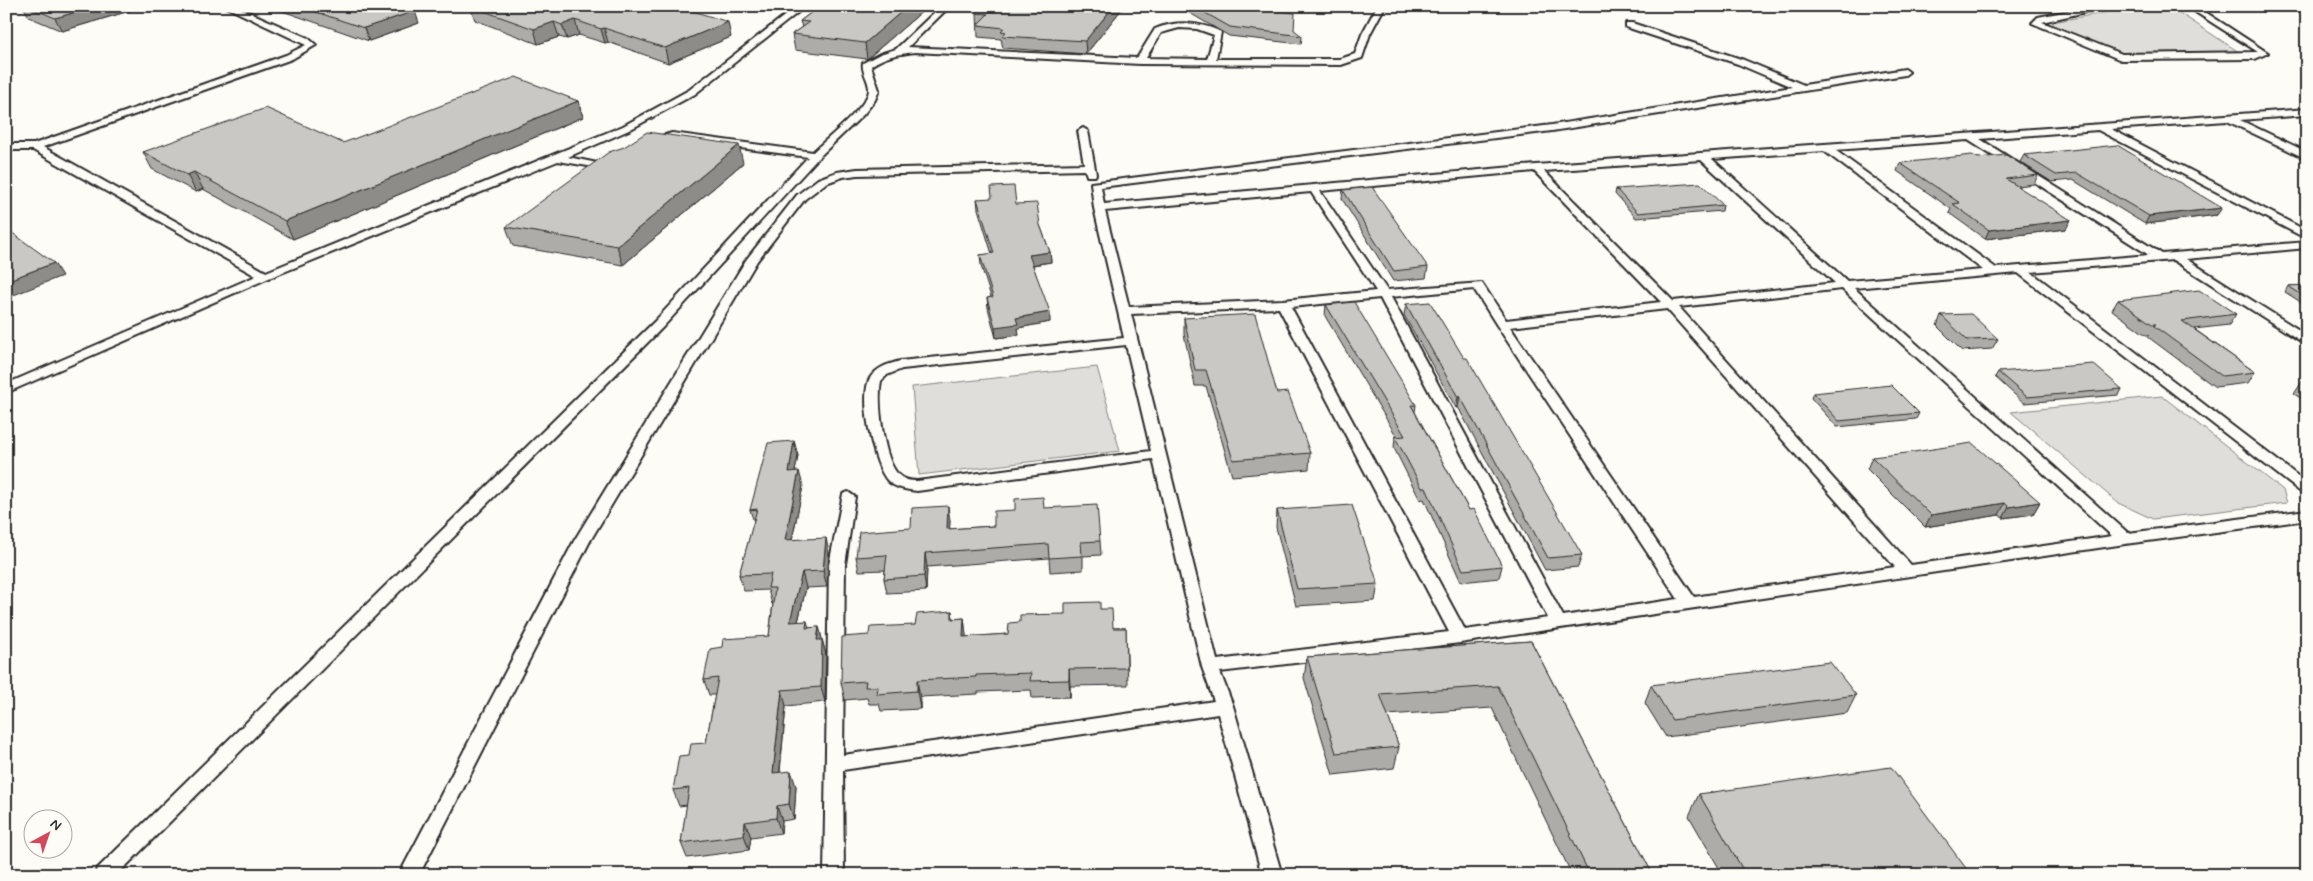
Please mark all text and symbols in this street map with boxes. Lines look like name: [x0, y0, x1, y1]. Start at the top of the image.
north arrow: [22, 808, 72, 858]
text: N: [46, 815, 65, 835]

